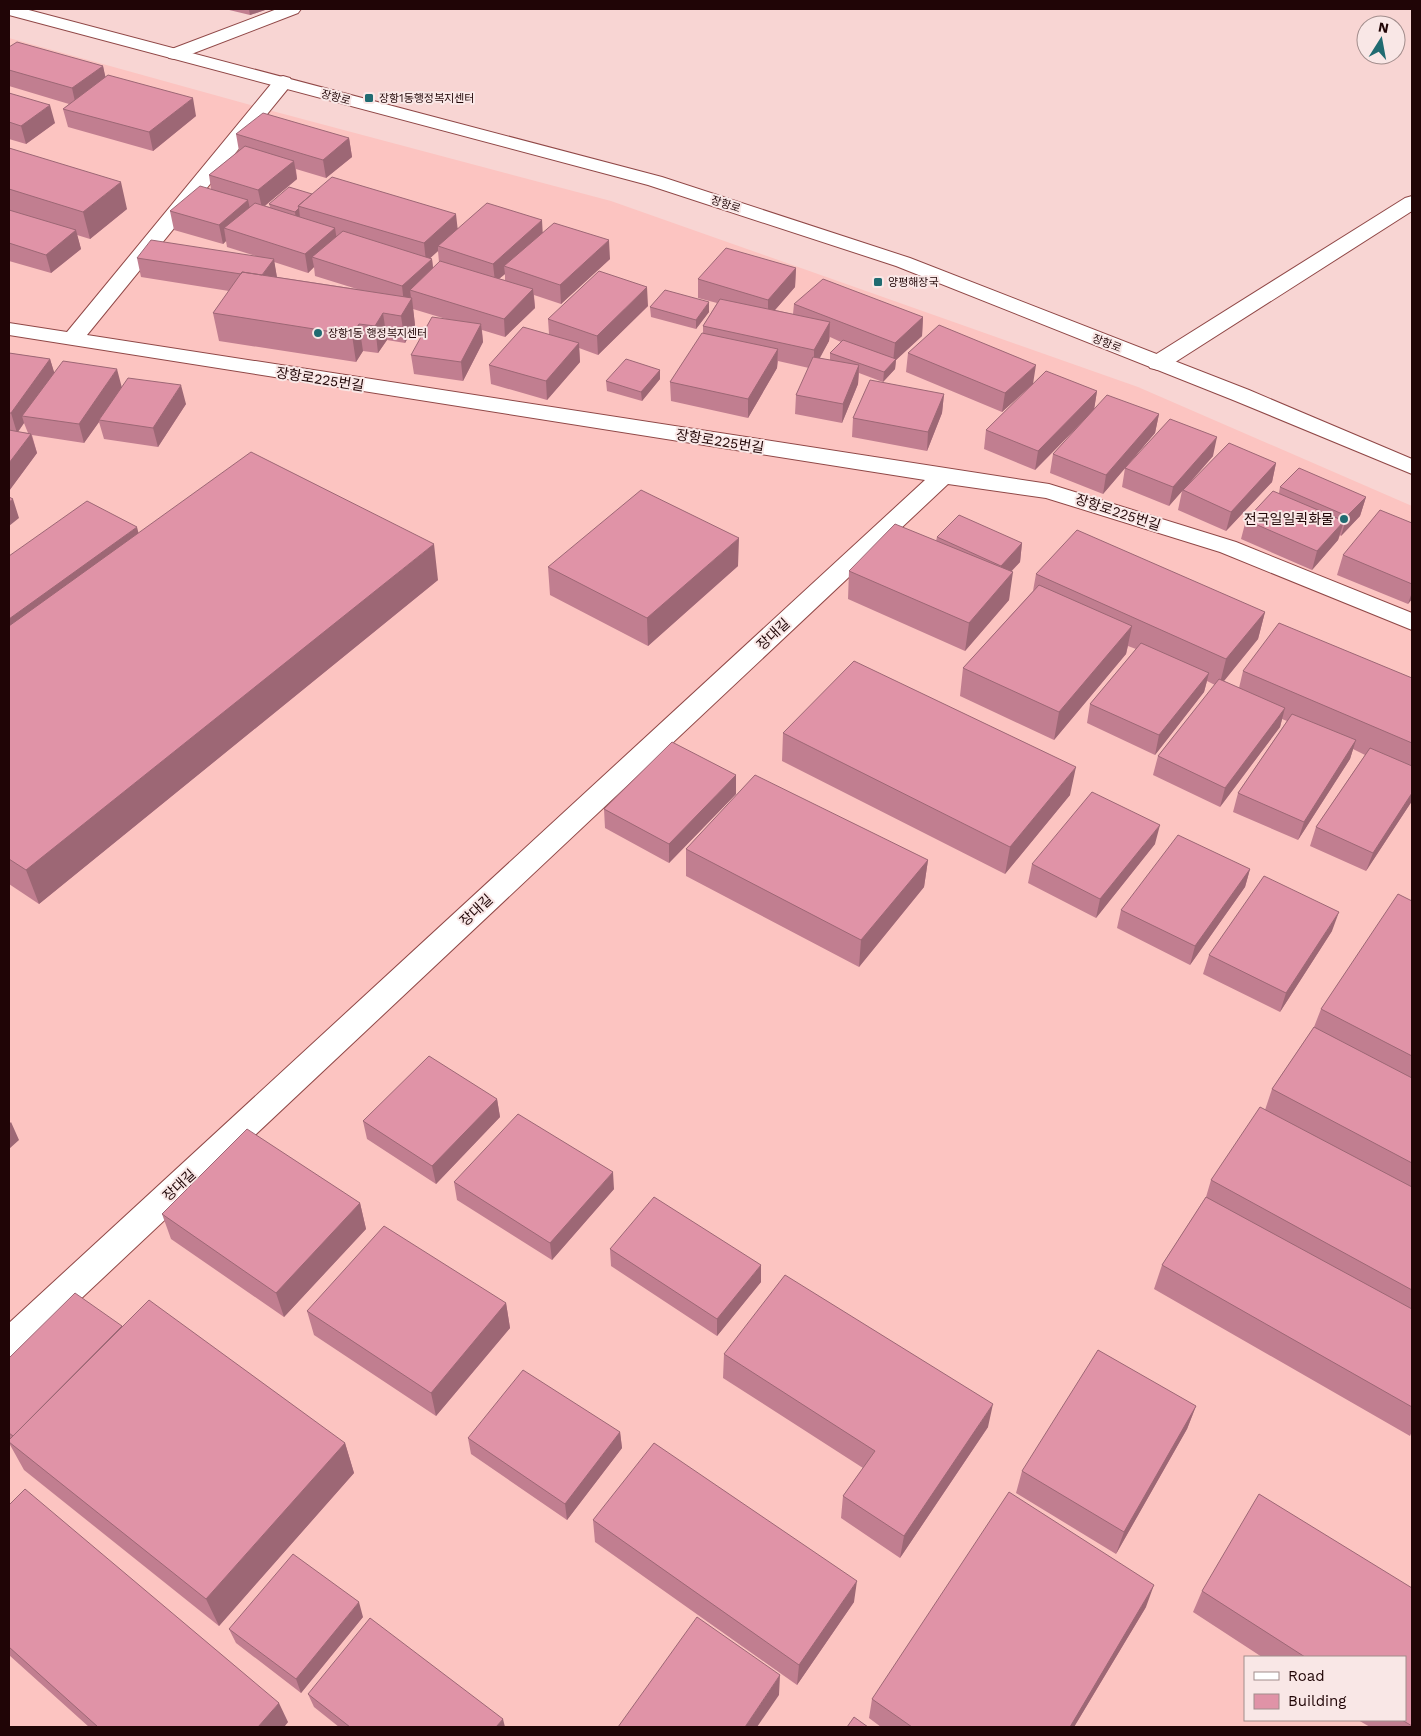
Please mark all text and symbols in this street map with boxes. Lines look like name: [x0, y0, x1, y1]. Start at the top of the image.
north arrow: [1356, 15, 1406, 65]
text: N: [1377, 18, 1390, 36]
street label: 장항로: [320, 87, 352, 108]
marker: 장항1동행정복지센터: [363, 92, 375, 104]
place label: 장항1동행정복지센터: [379, 92, 474, 105]
street label: 장항로: [709, 194, 742, 215]
marker: 양평해장국: [872, 276, 884, 288]
place label: 양평해장국: [888, 276, 939, 289]
marker: 장항1동 행정복지센터: [312, 327, 324, 339]
place label: 장항1동 행정복지센터: [328, 327, 427, 340]
street label: 장항로: [1090, 332, 1123, 355]
street label: 장항로225번길: [275, 364, 365, 394]
street label: 장항로225번길: [675, 426, 765, 456]
street label: 장항로225번길: [1073, 491, 1163, 533]
place label: 전국일일퀵화물: [1244, 511, 1334, 527]
marker: 전국일일퀵화물: [1338, 513, 1350, 525]
street label: 장대길: [753, 615, 793, 653]
street label: 장대길: [456, 891, 496, 929]
street label: 장대길: [159, 1166, 199, 1204]
legend: [1244, 1656, 1406, 1721]
text: Road: [1288, 1667, 1325, 1685]
text: Building: [1288, 1692, 1346, 1710]

